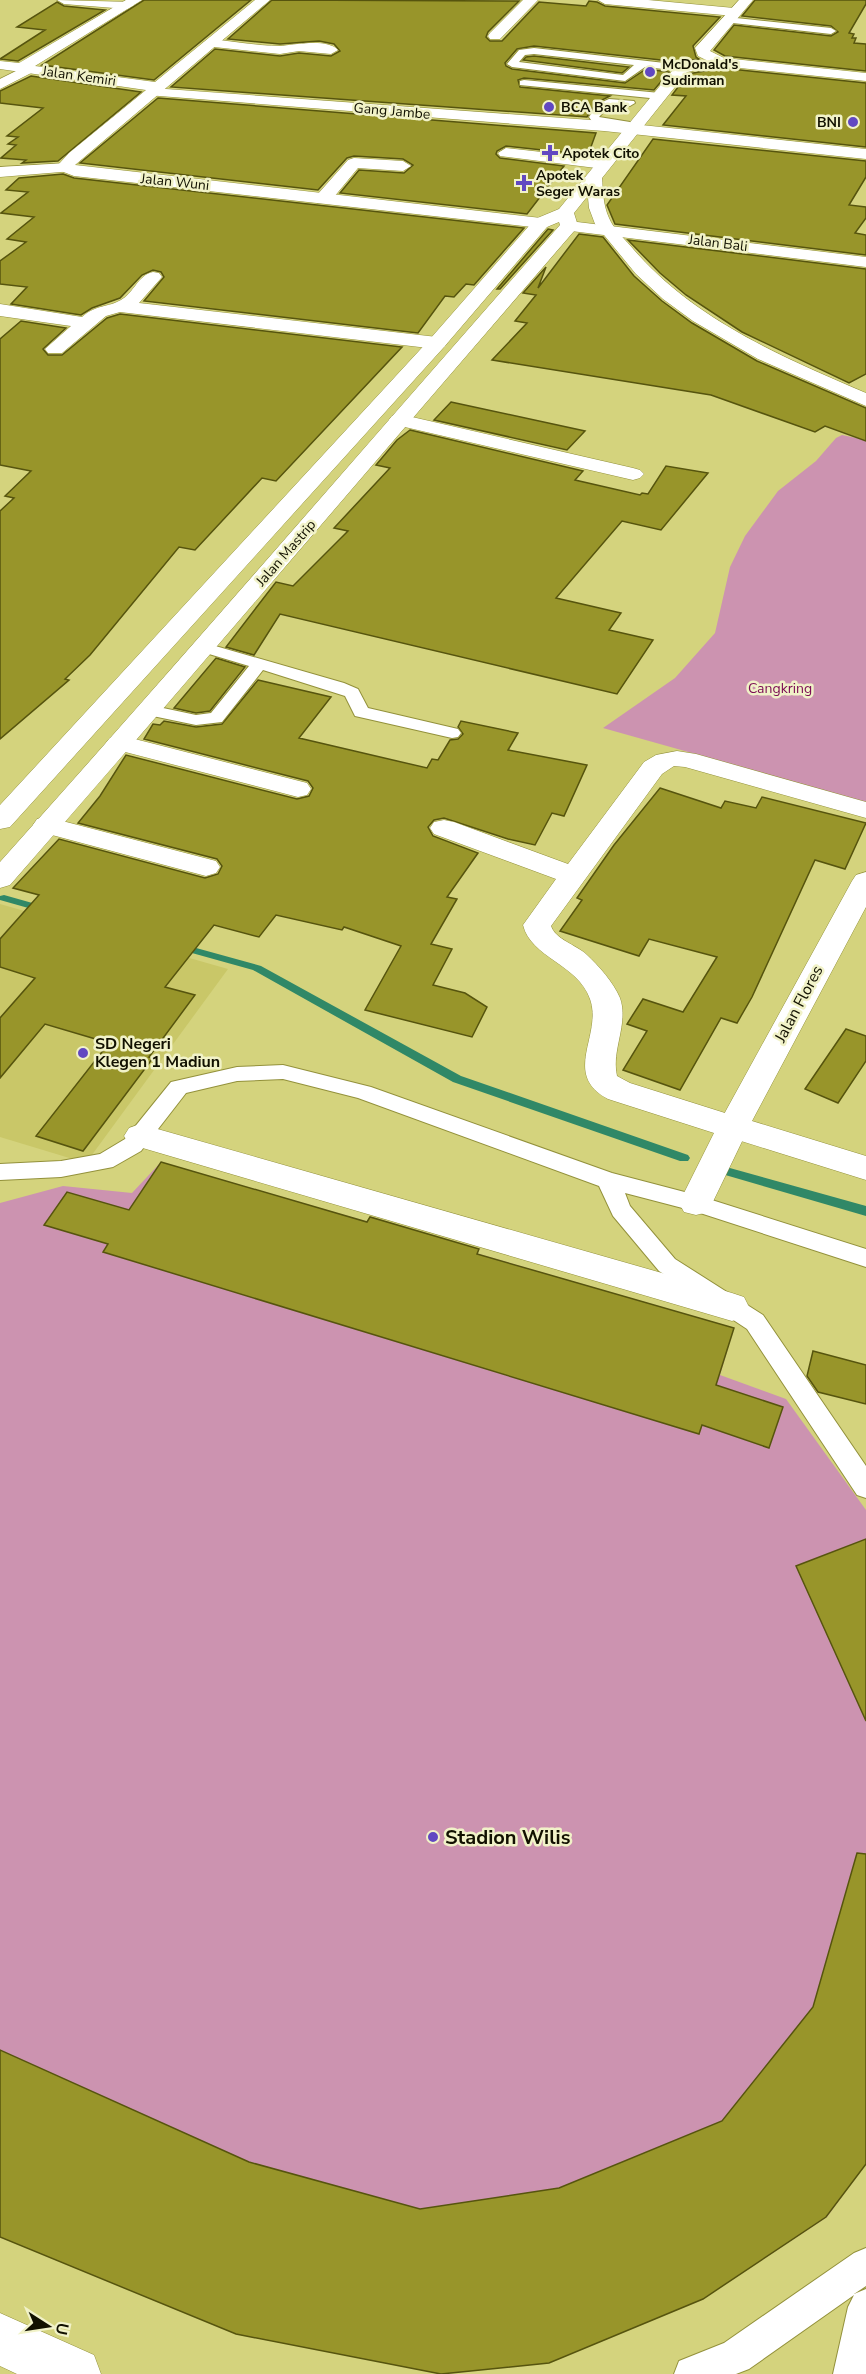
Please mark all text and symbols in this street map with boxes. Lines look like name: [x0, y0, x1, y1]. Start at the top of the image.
place label: McDonald's Sudirman: [662, 55, 739, 90]
street label: Jalan Kemiri: [40, 61, 117, 91]
marker: McDonald's Sudirman: [643, 65, 657, 79]
street label: Gang Jambe: [353, 98, 431, 124]
place label: BCA Bank: [561, 98, 628, 117]
marker: BCA Bank: [542, 100, 556, 114]
place label: BNI: [817, 113, 841, 132]
marker: BNI: [846, 115, 860, 129]
place label: Apotek Cito: [562, 144, 639, 163]
marker: Apotek Cito: [543, 146, 557, 160]
place label: Apotek Seger Waras: [536, 166, 620, 201]
street label: Jalan Wuni: [139, 169, 210, 195]
marker: Apotek Seger Waras: [517, 176, 531, 190]
street label: Jalan Bali: [686, 230, 749, 256]
street label: Jalan Mastrip: [251, 516, 320, 591]
park label: Cangkring: [748, 679, 812, 698]
street label: Jalan Flores: [769, 962, 828, 1047]
place label: SD Negeri Klegen 1 Madiun: [95, 1033, 220, 1073]
marker: SD Negeri Klegen 1 Madiun: [76, 1046, 90, 1060]
place label: Stadion Wilis: [445, 1824, 571, 1851]
marker: Stadion Wilis: [426, 1830, 440, 1844]
north arrow: [18, 2296, 78, 2356]
text: U: [50, 2321, 74, 2337]

